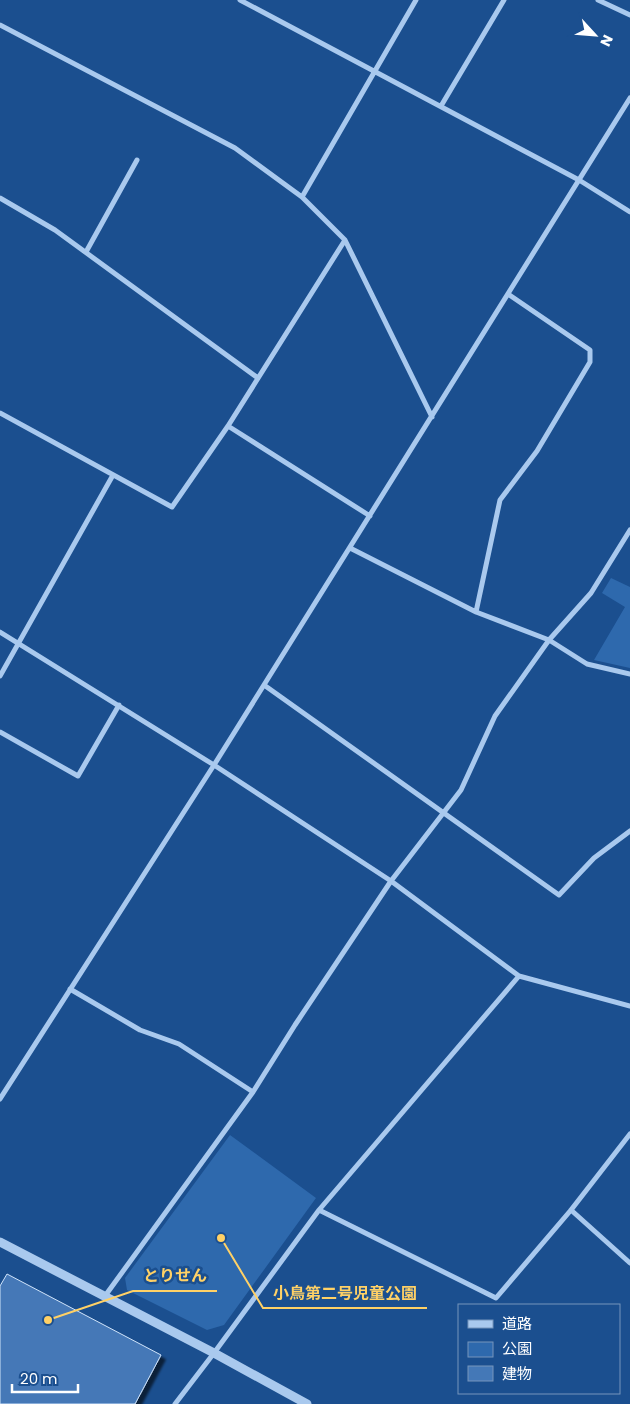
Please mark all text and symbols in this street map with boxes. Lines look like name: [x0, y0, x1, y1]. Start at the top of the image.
north arrow: [570, 10, 620, 60]
text: N: [595, 32, 618, 50]
callout: とりせん: [133, 1260, 217, 1291]
text: とりせん: [143, 1264, 207, 1287]
callout: 小鳥第二号児童公園: [263, 1277, 427, 1308]
text: 小鳥第二号児童公園: [273, 1282, 417, 1305]
legend: [458, 1304, 620, 1394]
text: 道路: [502, 1313, 532, 1334]
text: 公園: [502, 1338, 532, 1359]
scale bar: [12, 1362, 79, 1394]
text: 建物: [502, 1363, 532, 1384]
text: 20 m: [20, 1368, 58, 1389]

